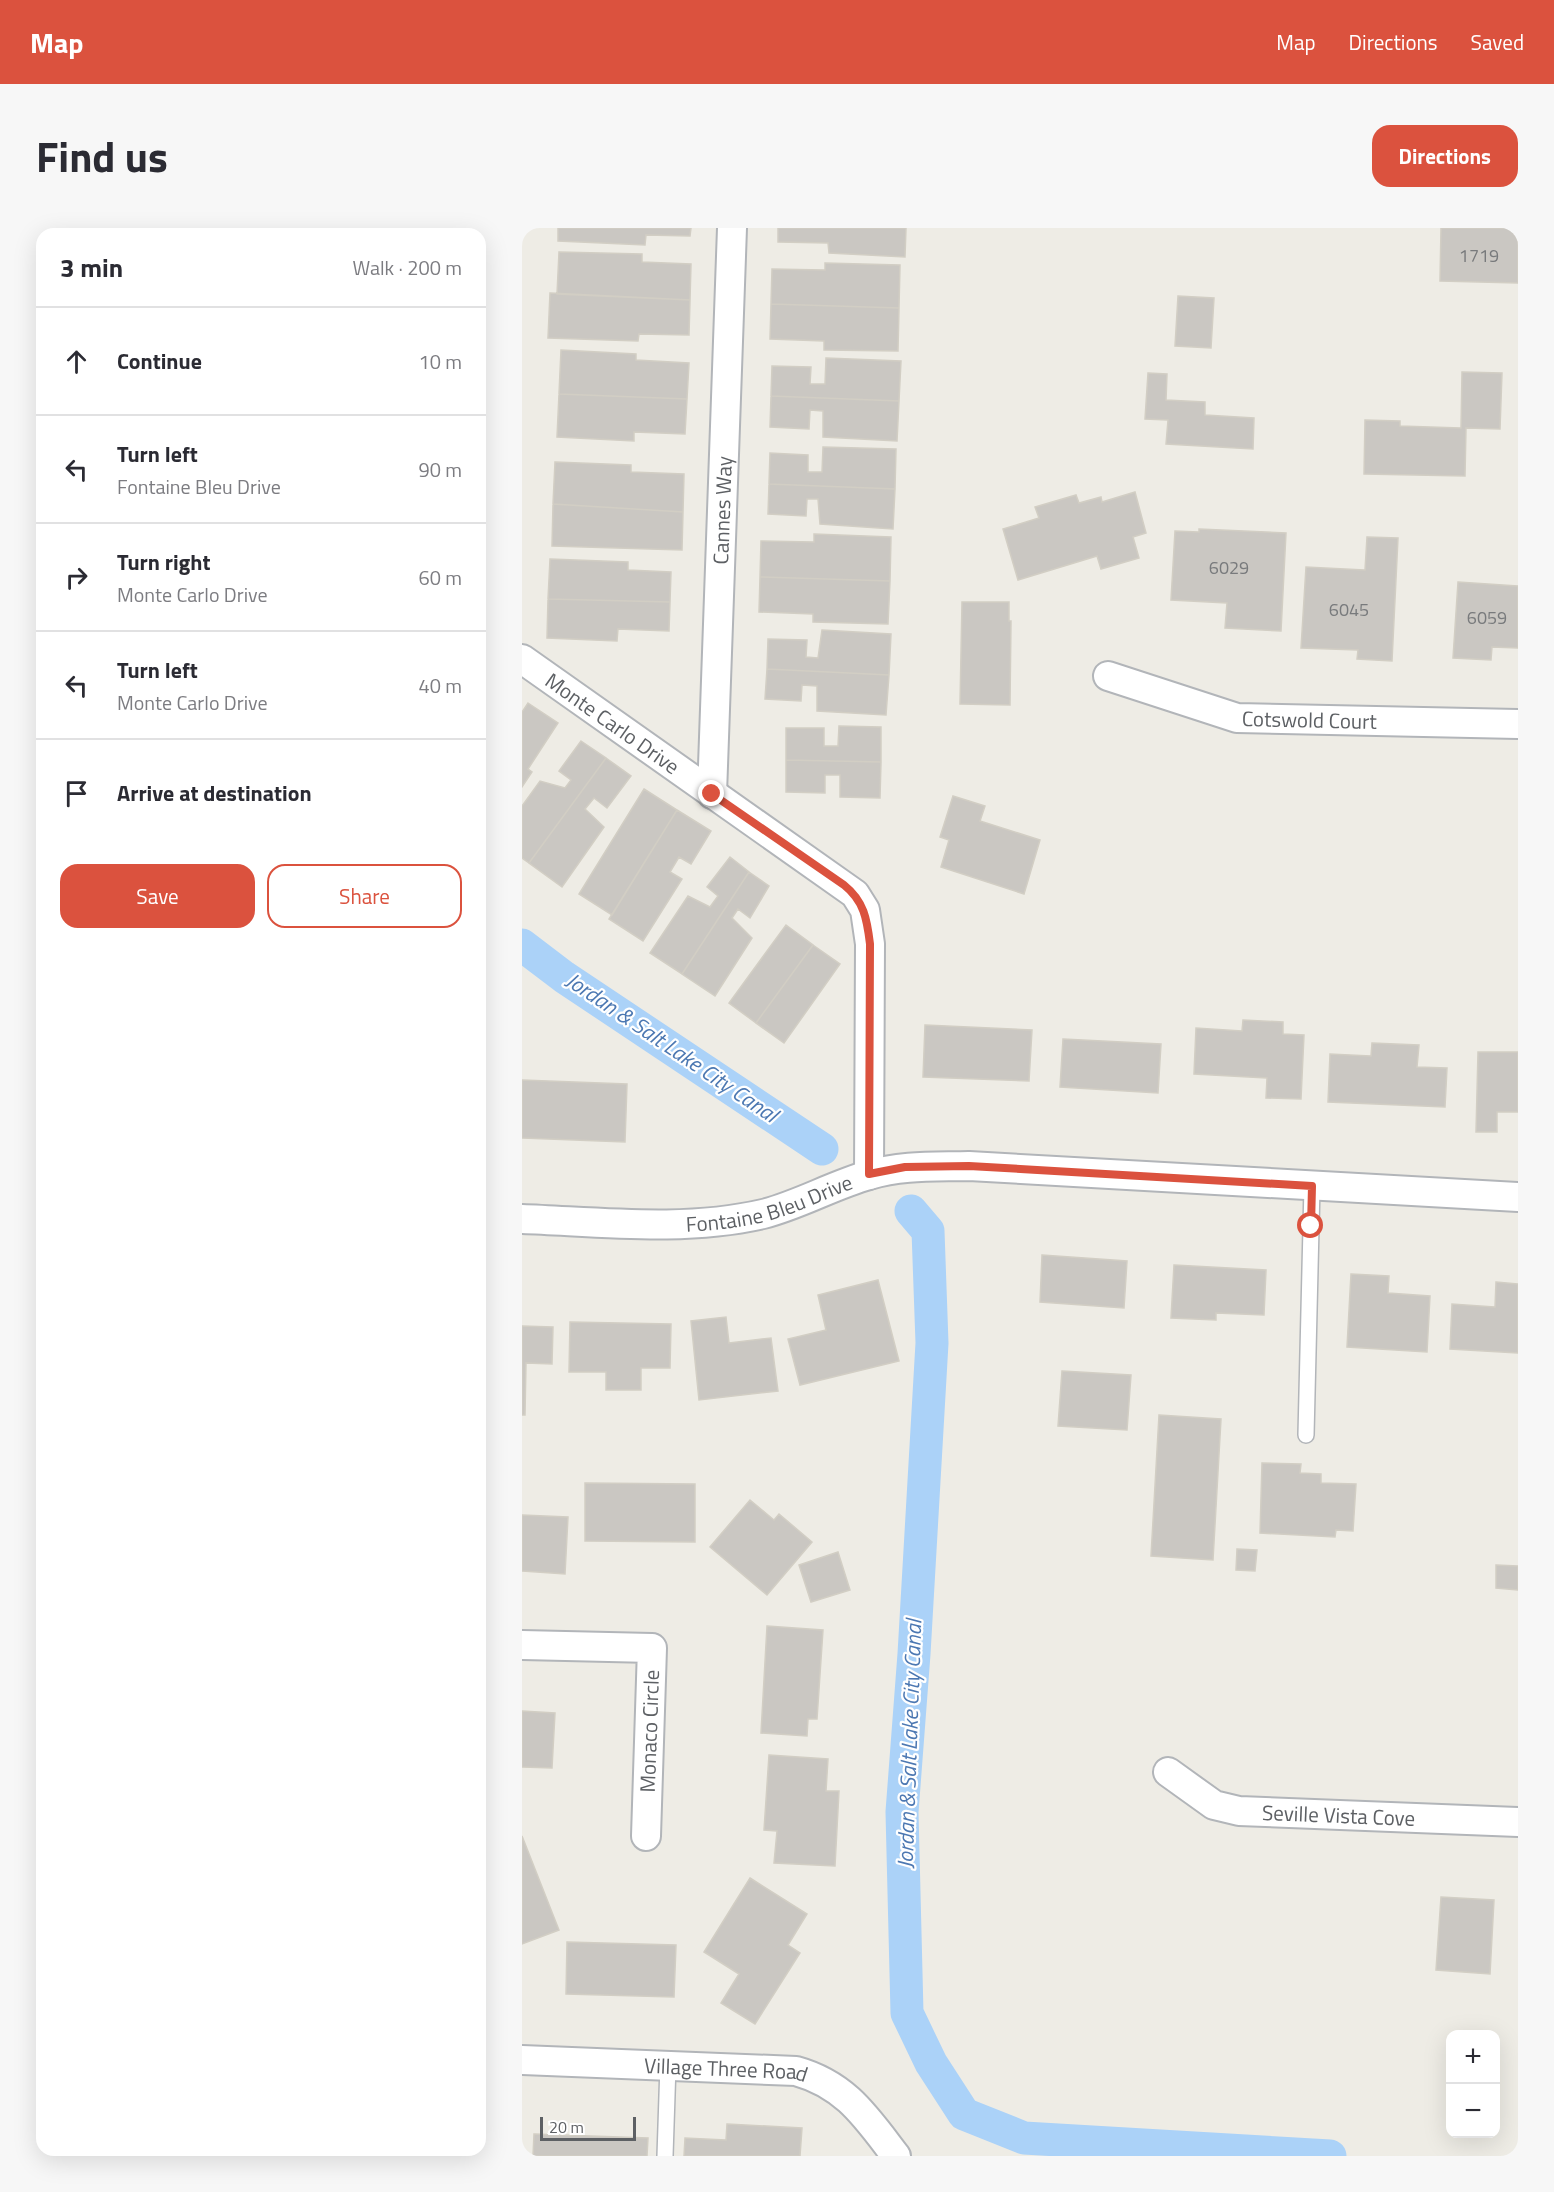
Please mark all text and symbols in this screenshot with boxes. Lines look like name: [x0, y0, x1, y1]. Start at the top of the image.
text: Map: [30, 21, 84, 64]
text: Map: [1276, 26, 1316, 58]
text: Directions: [1349, 26, 1438, 58]
text: Saved: [1471, 26, 1524, 58]
text: Find us: [36, 124, 168, 188]
button: Directions: [1372, 125, 1518, 187]
house number: 1719: [1459, 242, 1499, 269]
text: 3 min: [60, 248, 123, 287]
text: Walk · 200 m: [353, 252, 462, 283]
text: Continue: [117, 344, 202, 378]
icon: ahead: [60, 345, 93, 378]
text: 10 m: [418, 346, 462, 377]
text: Turn left: [117, 437, 198, 471]
icon: left: [60, 453, 93, 486]
text: 90 m: [418, 454, 462, 485]
street label: Cannes Way: [704, 455, 740, 565]
text: Fontaine Bleu Drive: [117, 471, 281, 502]
text: Turn right: [117, 545, 211, 579]
house number: 6029: [1209, 554, 1249, 581]
icon: right: [60, 561, 93, 594]
text: 60 m: [418, 562, 462, 593]
text: Monte Carlo Drive: [117, 579, 268, 610]
house number: 6045: [1329, 596, 1369, 623]
house number: 6059: [1467, 604, 1507, 631]
text: Turn left: [117, 653, 198, 687]
street label: Monte Carlo Drive: [539, 664, 687, 782]
icon: left: [60, 669, 93, 702]
text: 40 m: [418, 670, 462, 701]
text: Monte Carlo Drive: [117, 687, 268, 718]
street label: Cotswold Court: [1241, 702, 1378, 737]
text: Arrive at destination: [117, 776, 312, 810]
icon: arrive: [60, 777, 93, 810]
route end: [698, 780, 724, 806]
button: Save: [60, 864, 255, 928]
button: Share: [267, 864, 462, 928]
water label: Jordan & Salt Lake City Canal: [559, 963, 787, 1132]
street label: Fontaine Bleu Drive: [685, 1166, 857, 1240]
route start: [1297, 1212, 1323, 1238]
water label: Jordan & Salt Lake City Canal: [888, 1617, 930, 1869]
street label: Monaco Circle: [631, 1669, 667, 1793]
street label: Seville Vista Cove: [1261, 1796, 1416, 1834]
map controls: [1446, 2030, 1500, 2138]
button: +: [1446, 2030, 1500, 2084]
street label: Village Three Road: [643, 2049, 812, 2090]
button: −: [1446, 2084, 1500, 2138]
scale bar: [540, 2114, 636, 2142]
text: 20 m: [549, 2115, 584, 2139]

